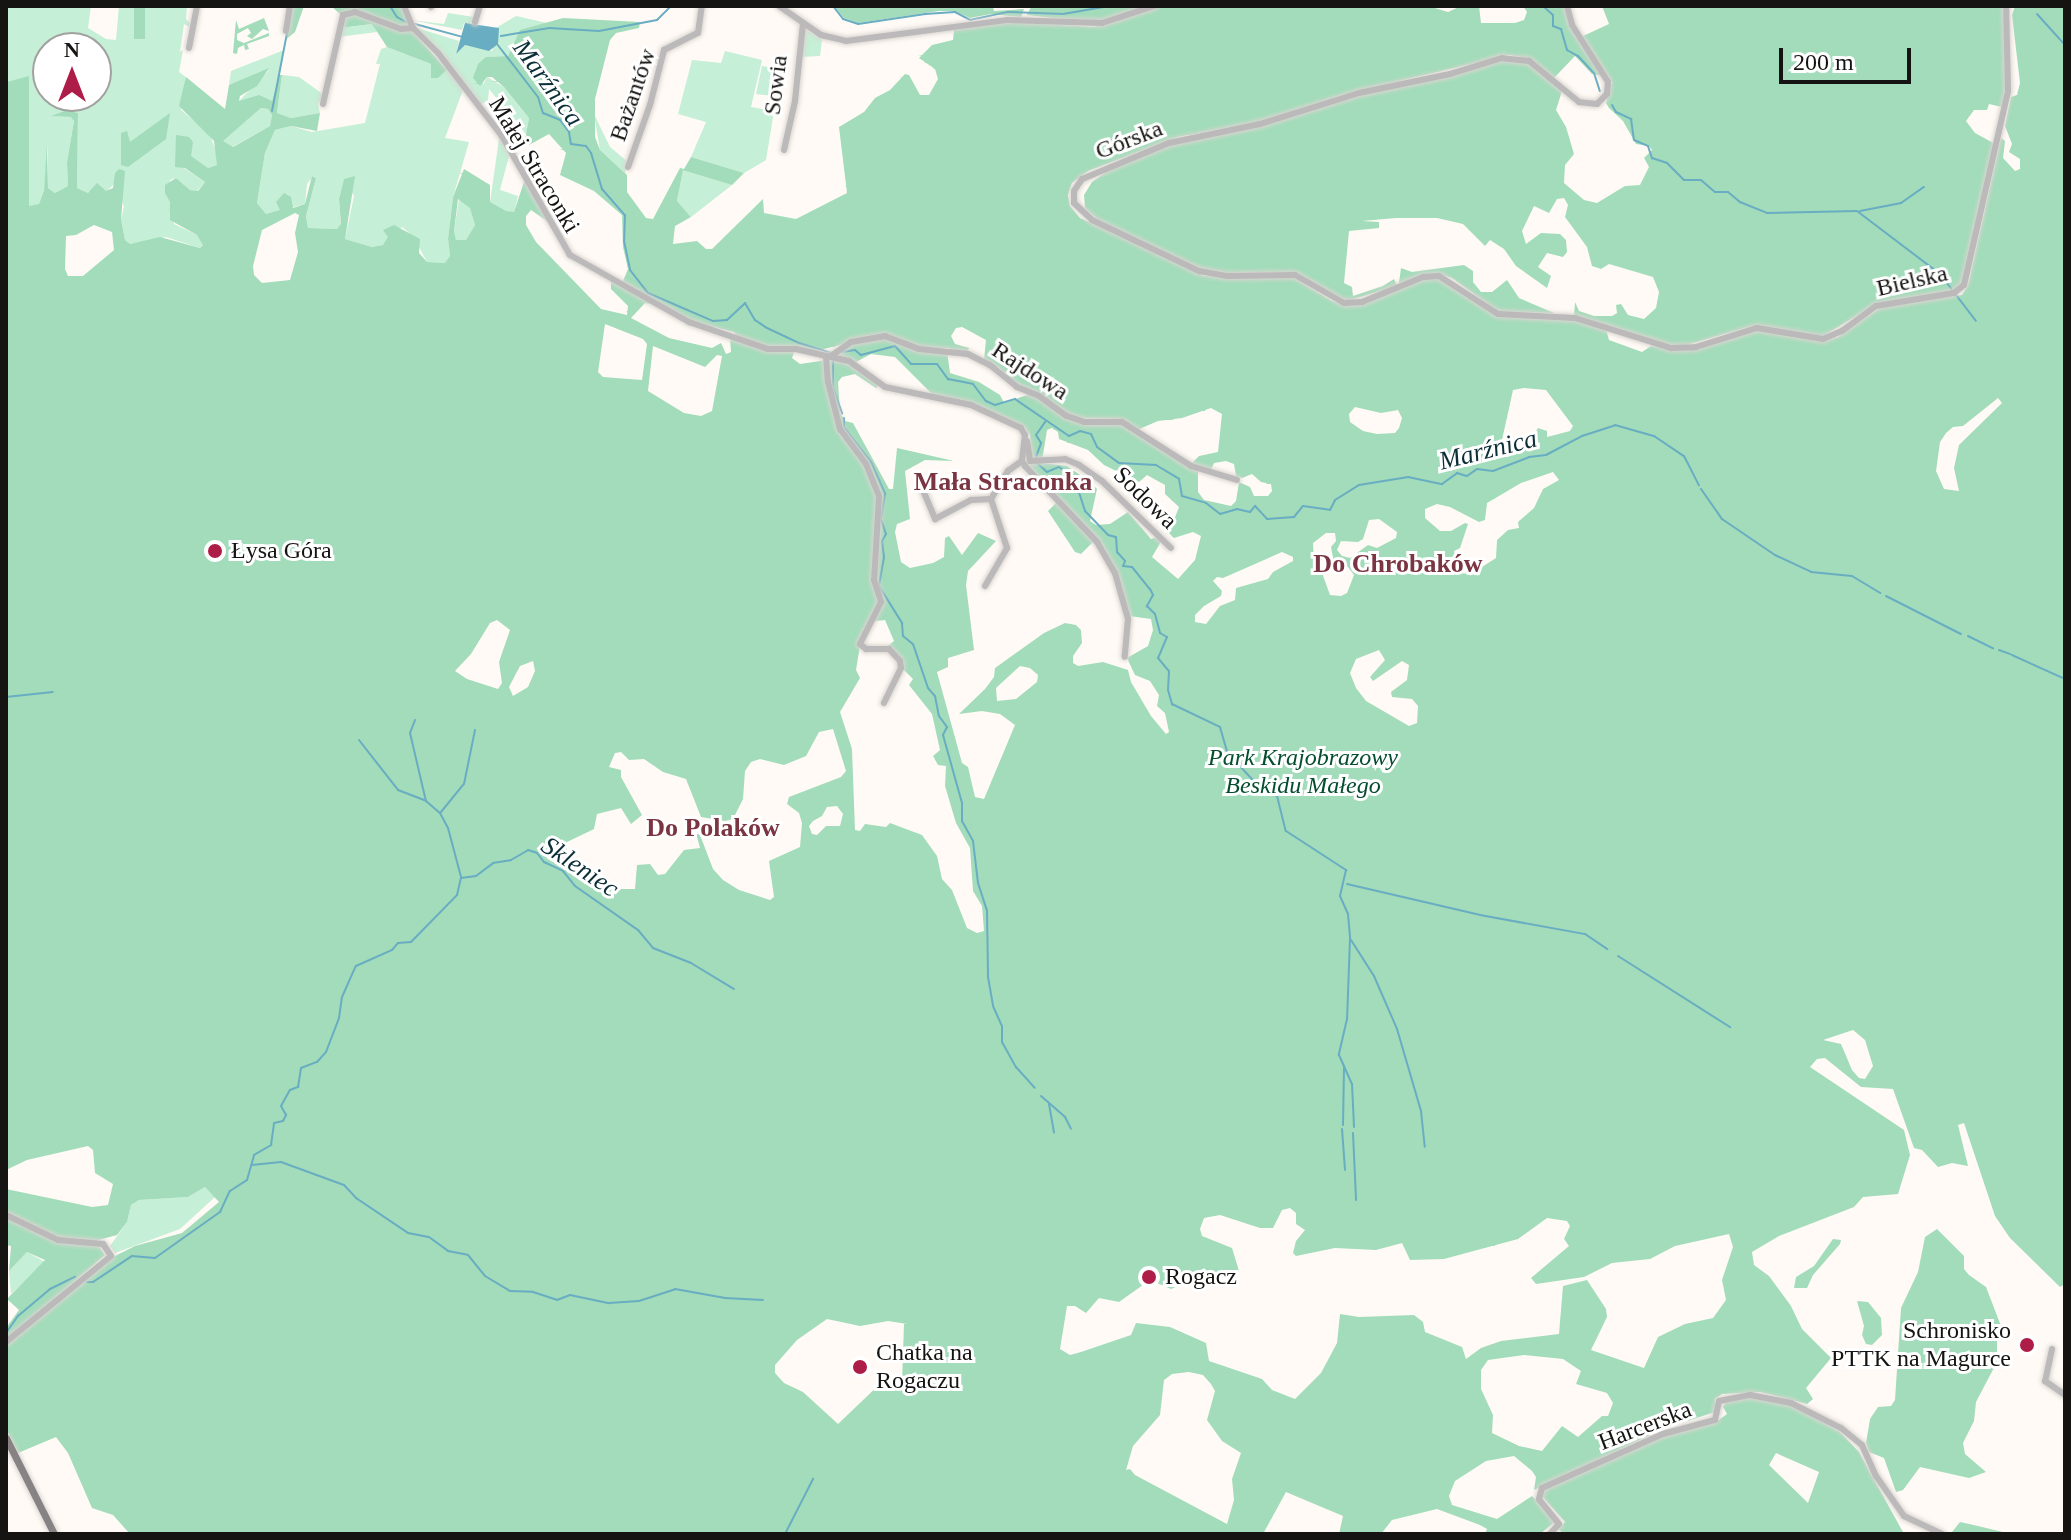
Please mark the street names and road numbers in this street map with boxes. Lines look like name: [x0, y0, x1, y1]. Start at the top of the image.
street label: Bażantów: [604, 45, 662, 145]
street label: Sowia: [758, 53, 794, 117]
street label: Małej Straconki: [482, 92, 586, 238]
street label: Górska: [1091, 114, 1167, 166]
street label: Bielska: [1874, 259, 1950, 303]
street label: Rajdowa: [986, 336, 1074, 406]
street label: Sodowa: [1107, 461, 1183, 535]
street label: Harcerska: [1594, 1395, 1696, 1457]

